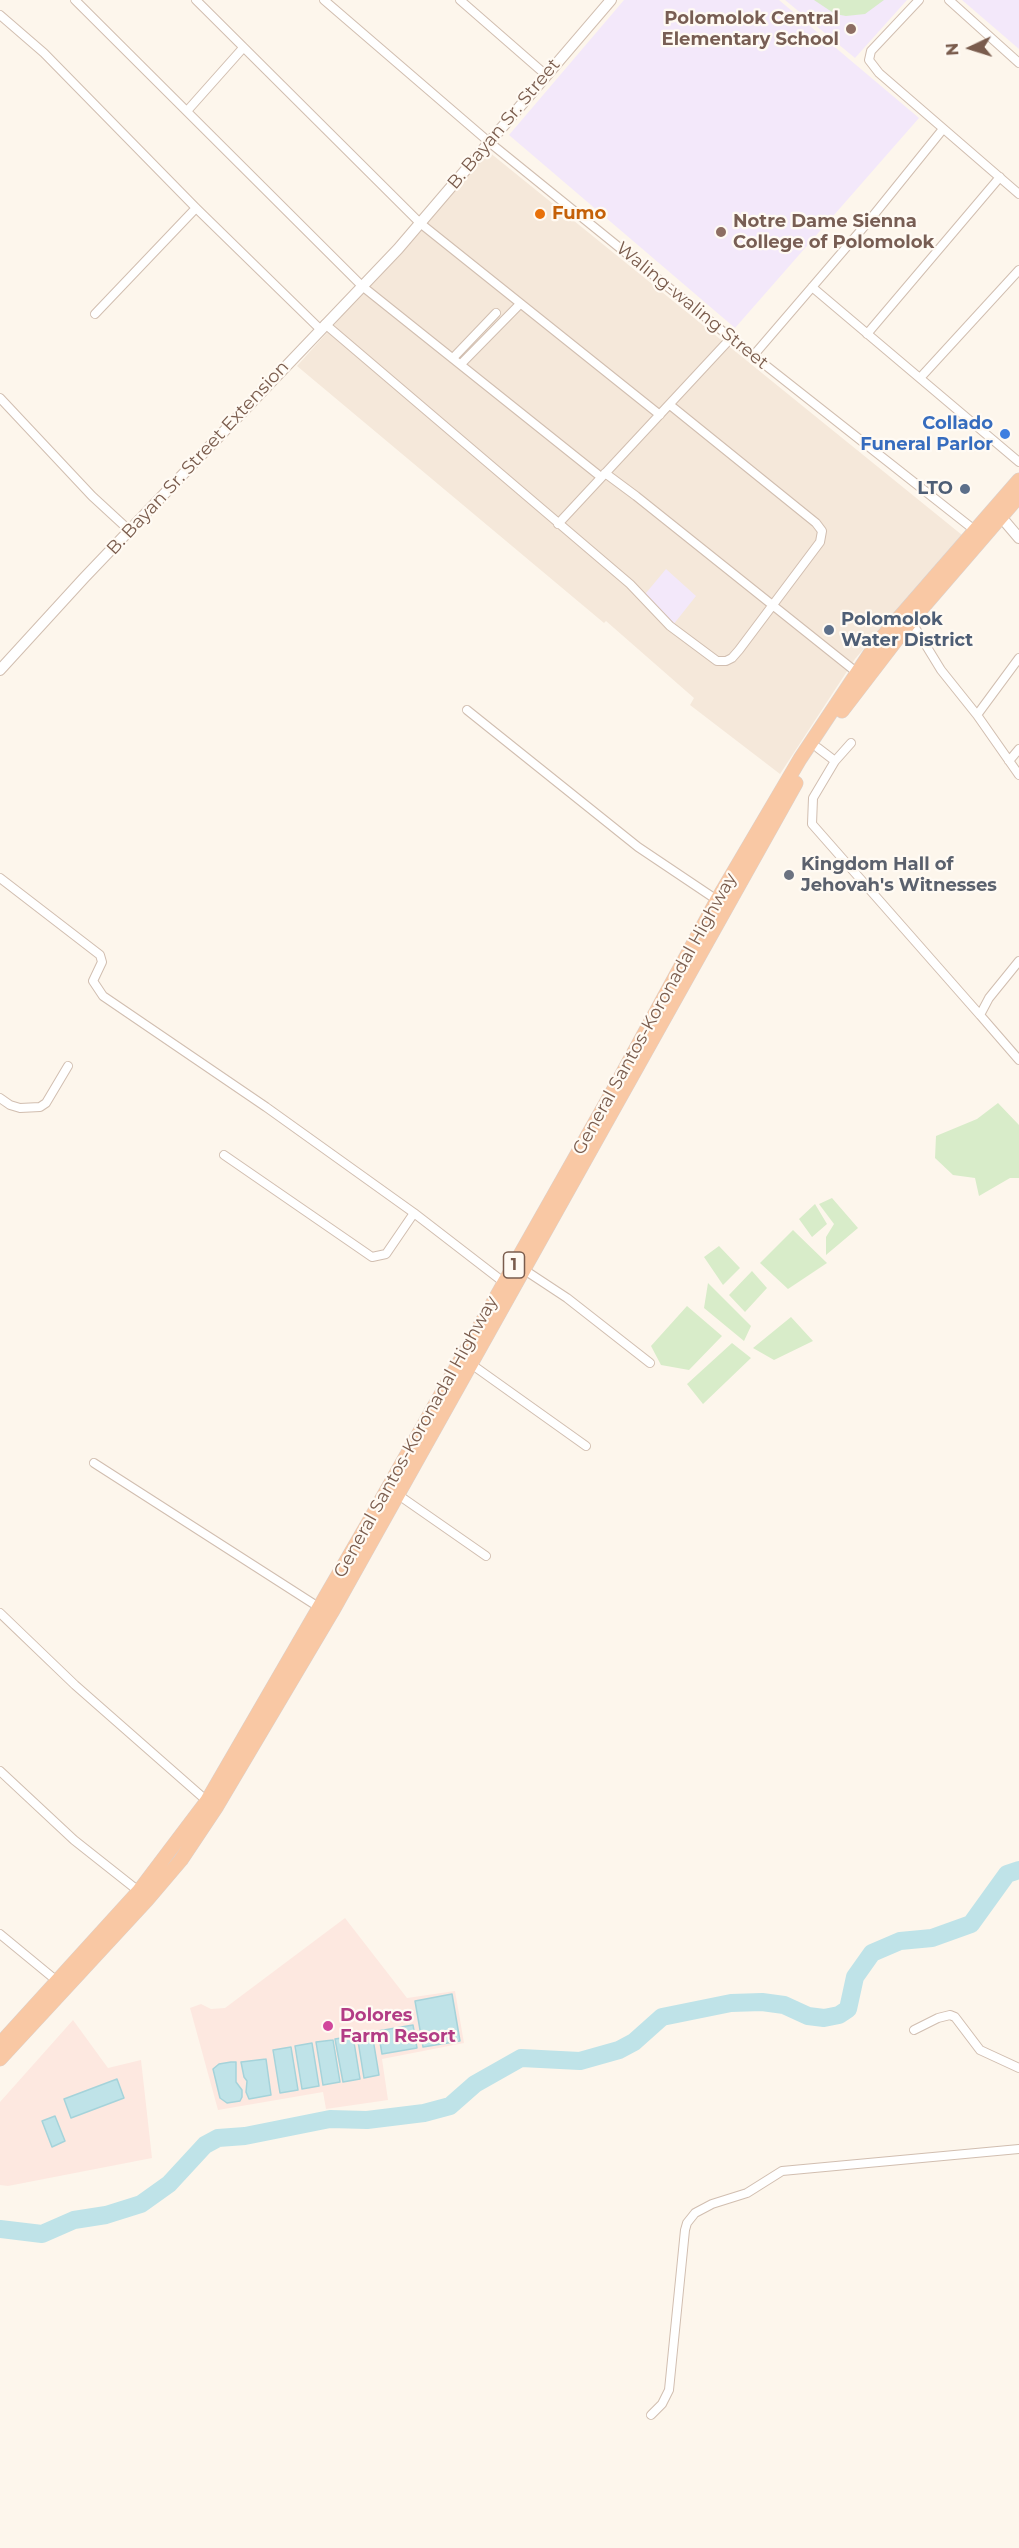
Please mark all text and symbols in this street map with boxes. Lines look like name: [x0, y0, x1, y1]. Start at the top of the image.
place label: Polomolok Central Elementary School: [662, 8, 839, 50]
north arrow: [941, 18, 1001, 78]
marker: Polomolok Central Elementary School: [844, 22, 858, 36]
text: N: [943, 42, 962, 56]
street label: B. Bayan Sr. Street: [443, 54, 565, 194]
place label: Fumo: [552, 203, 606, 225]
marker: Fumo: [533, 207, 547, 221]
place label: Notre Dame Sienna College of Polomolok: [733, 211, 934, 254]
marker: Notre Dame Sienna College of Polomolok: [714, 225, 728, 239]
street label: Waling-waling Street: [611, 238, 773, 374]
street label: B. Bayan Sr. Street Extension: [102, 357, 294, 559]
place label: Collado Funeral Parlor: [860, 413, 993, 456]
marker: Collado Funeral Parlor: [998, 427, 1012, 441]
place label: LTO: [917, 478, 953, 500]
marker: LTO: [958, 482, 972, 496]
place label: Polomolok Water District: [841, 609, 973, 652]
marker: Polomolok Water District: [822, 623, 836, 637]
place label: Kingdom Hall of Jehovah's Witnesses: [801, 854, 997, 896]
marker: Kingdom Hall of Jehovah's Witnesses: [782, 868, 796, 882]
street label: General Santos-Koronadal Highway: [568, 869, 742, 1159]
road number: 1: [504, 1252, 524, 1278]
street label: General Santos-Koronadal Highway: [329, 1292, 503, 1582]
place label: Dolores Farm Resort: [340, 2005, 456, 2048]
marker: Dolores Farm Resort: [321, 2019, 335, 2033]

